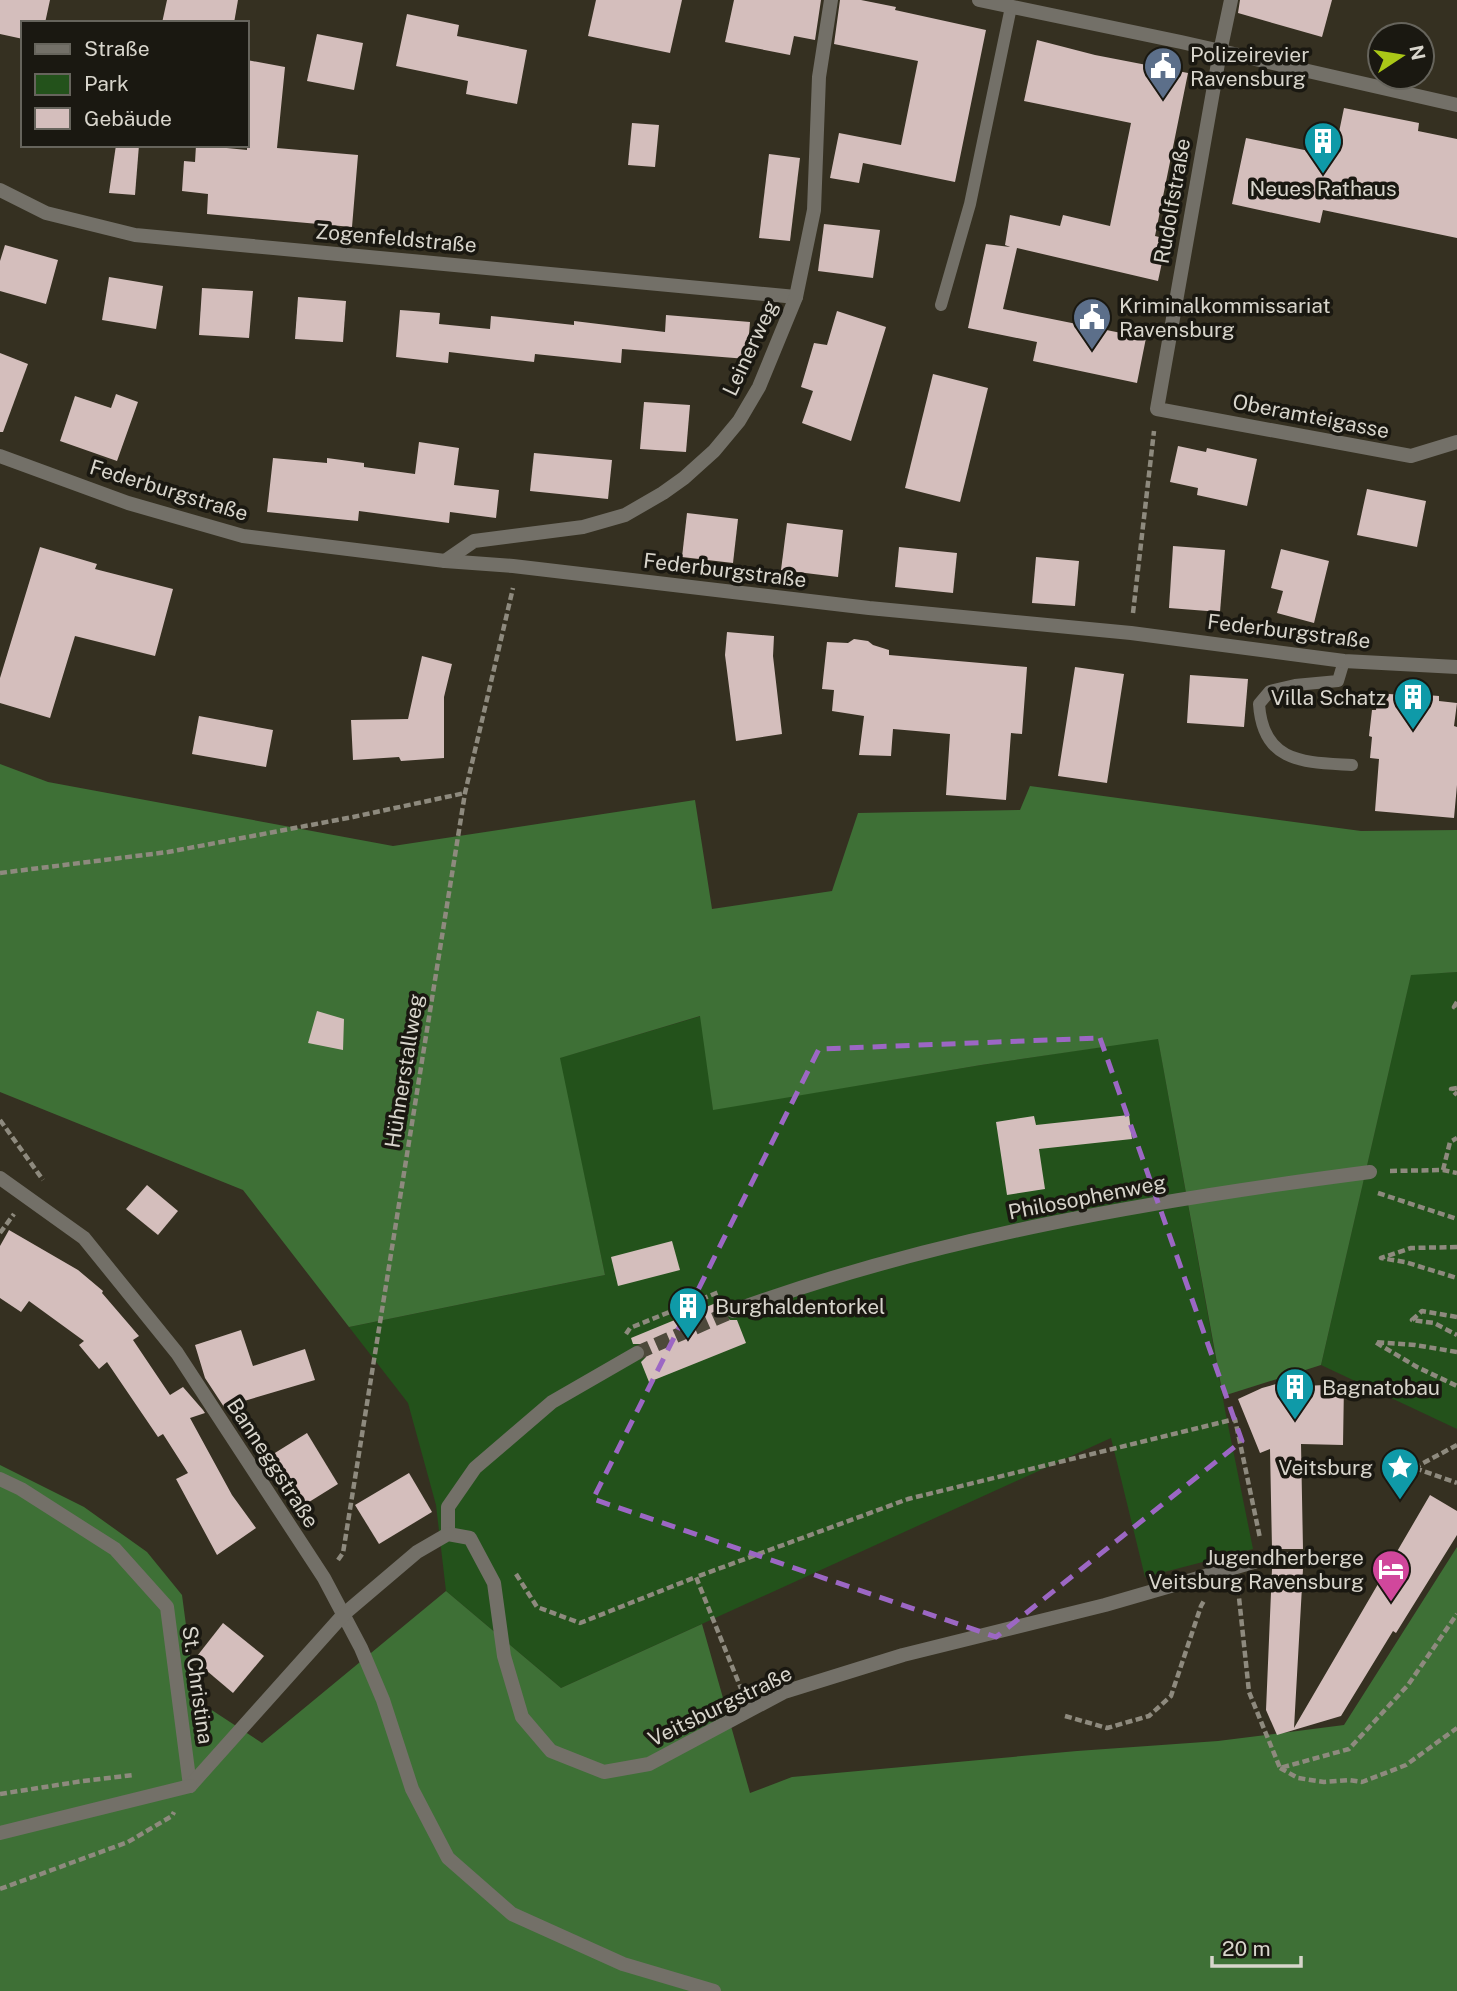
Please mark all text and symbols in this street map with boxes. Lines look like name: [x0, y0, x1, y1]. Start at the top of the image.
legend: [21, 21, 248, 147]
north arrow: [1366, 21, 1436, 91]
text: Straße: [84, 36, 150, 61]
place label: Polizeirevier Ravensburg: [1190, 42, 1309, 91]
text: N: [1405, 43, 1430, 62]
public building icon: Polizeirevier Ravensburg: [1142, 45, 1184, 100]
text: Park: [84, 71, 129, 96]
text: Gebäude: [84, 106, 172, 131]
building icon: Neues Rathaus: [1302, 120, 1344, 175]
street label: Rudolfstraße: [1149, 136, 1195, 266]
place label: Neues Rathaus: [1249, 176, 1397, 201]
street label: Zogenfeldstraße: [314, 218, 478, 258]
place label: Kriminalkommissariat Ravensburg: [1119, 293, 1331, 342]
street label: Leinerweg: [717, 296, 783, 400]
public building icon: Kriminalkommissariat Ravensburg: [1071, 296, 1113, 351]
street label: Oberamteigasse: [1230, 389, 1392, 443]
street label: Federburgstraße: [87, 454, 251, 526]
street label: Federburgstraße: [642, 548, 808, 592]
street label: Federburgstraße: [1206, 609, 1372, 653]
building icon: Villa Schatz: [1392, 676, 1434, 731]
place label: Villa Schatz: [1271, 685, 1386, 710]
street label: Hühnerstallweg: [379, 992, 429, 1150]
street label: Philosophenweg: [1006, 1169, 1168, 1225]
building icon: Burghaldentorkel: [667, 1285, 709, 1340]
place label: Burghaldentorkel: [715, 1294, 886, 1319]
building icon: Bagnatobau: [1274, 1366, 1316, 1421]
place label: Bagnatobau: [1322, 1375, 1440, 1400]
street label: Banneggstraße: [222, 1393, 324, 1533]
place icon: Veitsburg: [1379, 1446, 1421, 1501]
place label: Veitsburg: [1278, 1455, 1373, 1480]
place label: Jugendherberge Veitsburg Ravensburg: [1148, 1545, 1364, 1594]
hotel icon: Jugendherberge Veitsburg Ravensburg: [1370, 1548, 1412, 1603]
street label: St. Christina: [177, 1624, 219, 1746]
street label: Veitsburgstraße: [644, 1660, 796, 1752]
scale bar: [1212, 1924, 1301, 1968]
text: 20 m: [1222, 1936, 1271, 1961]

